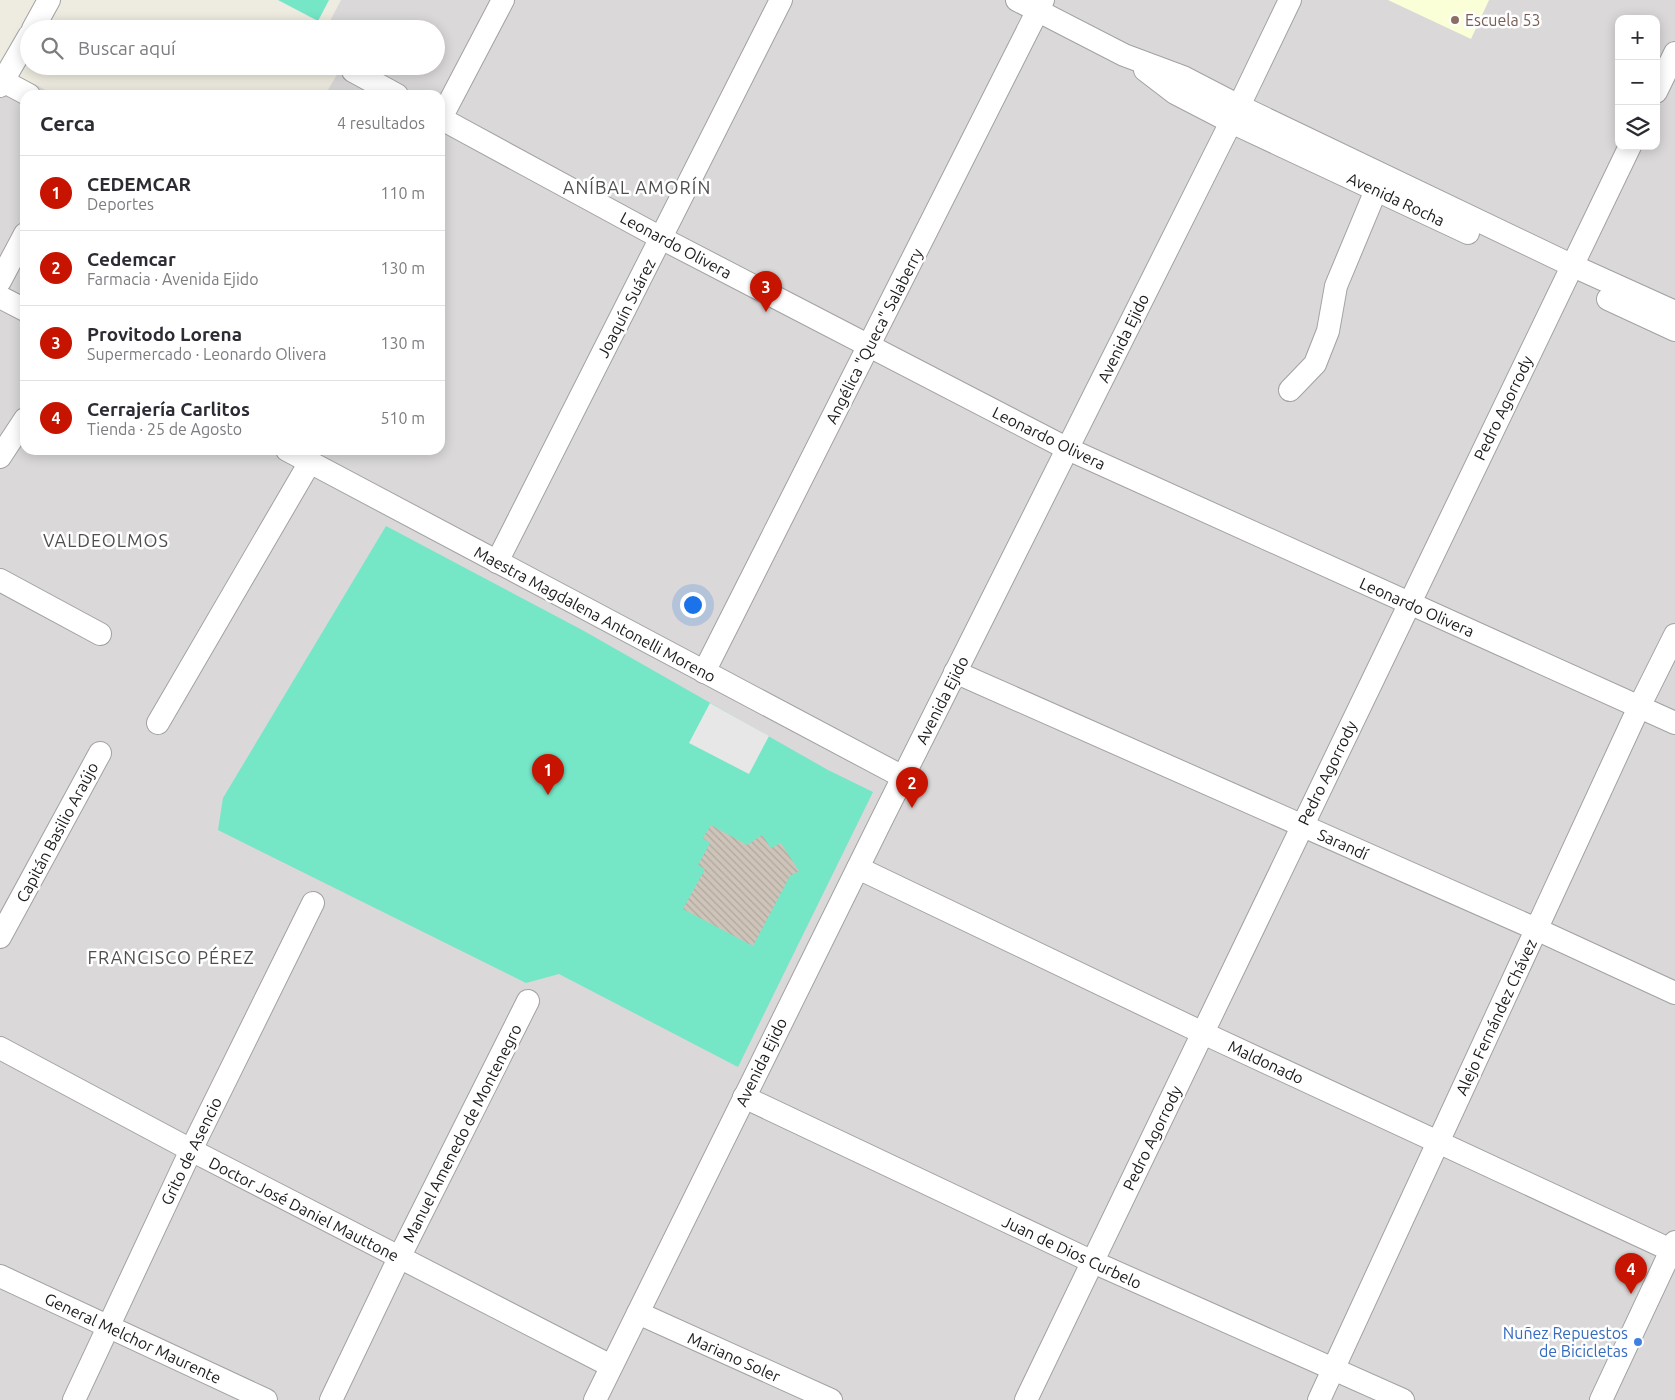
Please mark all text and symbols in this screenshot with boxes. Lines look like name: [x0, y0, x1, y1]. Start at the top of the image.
place label: Escuela 53: [1465, 11, 1541, 29]
marker: Escuela 53: [1449, 14, 1461, 26]
map controls: [1615, 15, 1660, 150]
button: +: [1615, 15, 1660, 60]
search box: [20, 20, 445, 75]
icon: search: [38, 34, 66, 62]
text: Buscar aquí: [78, 37, 176, 59]
button: −: [1615, 60, 1660, 105]
button: layers: [1615, 105, 1660, 150]
text: Cerca: [40, 111, 95, 135]
text: 4 resultados: [337, 114, 425, 132]
street label: Avenida Rocha: [1345, 169, 1447, 229]
text: CEDEMCAR: [87, 173, 191, 195]
district label: ANÍBAL AMORÍN: [563, 176, 711, 197]
text: 1: [51, 184, 61, 202]
text: 110 m: [380, 184, 425, 202]
text: Deportes: [87, 195, 154, 213]
street label: Leonardo Olivera: [617, 208, 735, 282]
street label: Angélica "Queca" Salaberry: [822, 245, 926, 427]
text: Cedemcar: [87, 248, 176, 270]
street label: Joaquín Suárez: [593, 256, 659, 360]
text: 2: [51, 259, 61, 277]
text: 130 m: [380, 259, 425, 277]
text: Farmacia · Avenida Ejido: [87, 270, 259, 288]
pin: 3: [750, 271, 782, 312]
street label: Avenida Ejido: [1094, 291, 1152, 385]
text: Provitodo Lorena: [87, 323, 242, 345]
text: 3: [51, 334, 61, 352]
text: 130 m: [380, 334, 425, 352]
text: Supermercado · Leonardo Olivera: [87, 345, 327, 363]
street label: Pedro Agorrody: [1470, 353, 1536, 463]
text: Cerrajería Carlitos: [87, 398, 250, 420]
street label: Leonardo Olivera: [990, 403, 1108, 473]
text: 4: [51, 409, 61, 427]
text: 510 m: [380, 409, 425, 427]
text: Tienda · 25 de Agosto: [87, 420, 242, 438]
district label: VALDEOLMOS: [43, 530, 169, 550]
street label: Maestra Magdalena Antonelli Moreno: [471, 542, 719, 686]
street label: Leonardo Olivera: [1357, 574, 1477, 640]
your location: [680, 592, 706, 618]
street label: Avenida Ejido: [912, 653, 972, 747]
street label: Pedro Agorrody: [1294, 718, 1360, 828]
pin: 1: [532, 754, 564, 795]
street label: Capitán Basilio Araújo: [12, 759, 102, 905]
pin: 2: [896, 767, 928, 808]
street label: Sarandí: [1315, 825, 1372, 864]
street label: Alejo Fernández Chávez: [1452, 936, 1540, 1098]
district label: FRANCISCO PÉREZ: [87, 946, 255, 967]
street label: Avenida Ejido: [732, 1015, 790, 1109]
street label: Manuel Amenedo de Montenegro: [399, 1021, 525, 1245]
street label: Maldonado: [1225, 1037, 1307, 1087]
street label: Pedro Agorrody: [1119, 1083, 1185, 1193]
street label: Grito de Asencio: [157, 1094, 225, 1208]
street label: Doctor José Daniel Mauttone: [206, 1153, 402, 1265]
street label: Juan de Dios Curbelo: [999, 1212, 1145, 1292]
pin: 4: [1615, 1253, 1647, 1294]
street label: General Melchor Maurente: [42, 1289, 224, 1387]
place label: Nuñez Repuestos de Bicicletas: [1503, 1324, 1628, 1360]
street label: Mariano Soler: [685, 1329, 783, 1385]
marker: Nuñez Repuestos de Bicicletas: [1632, 1336, 1644, 1348]

